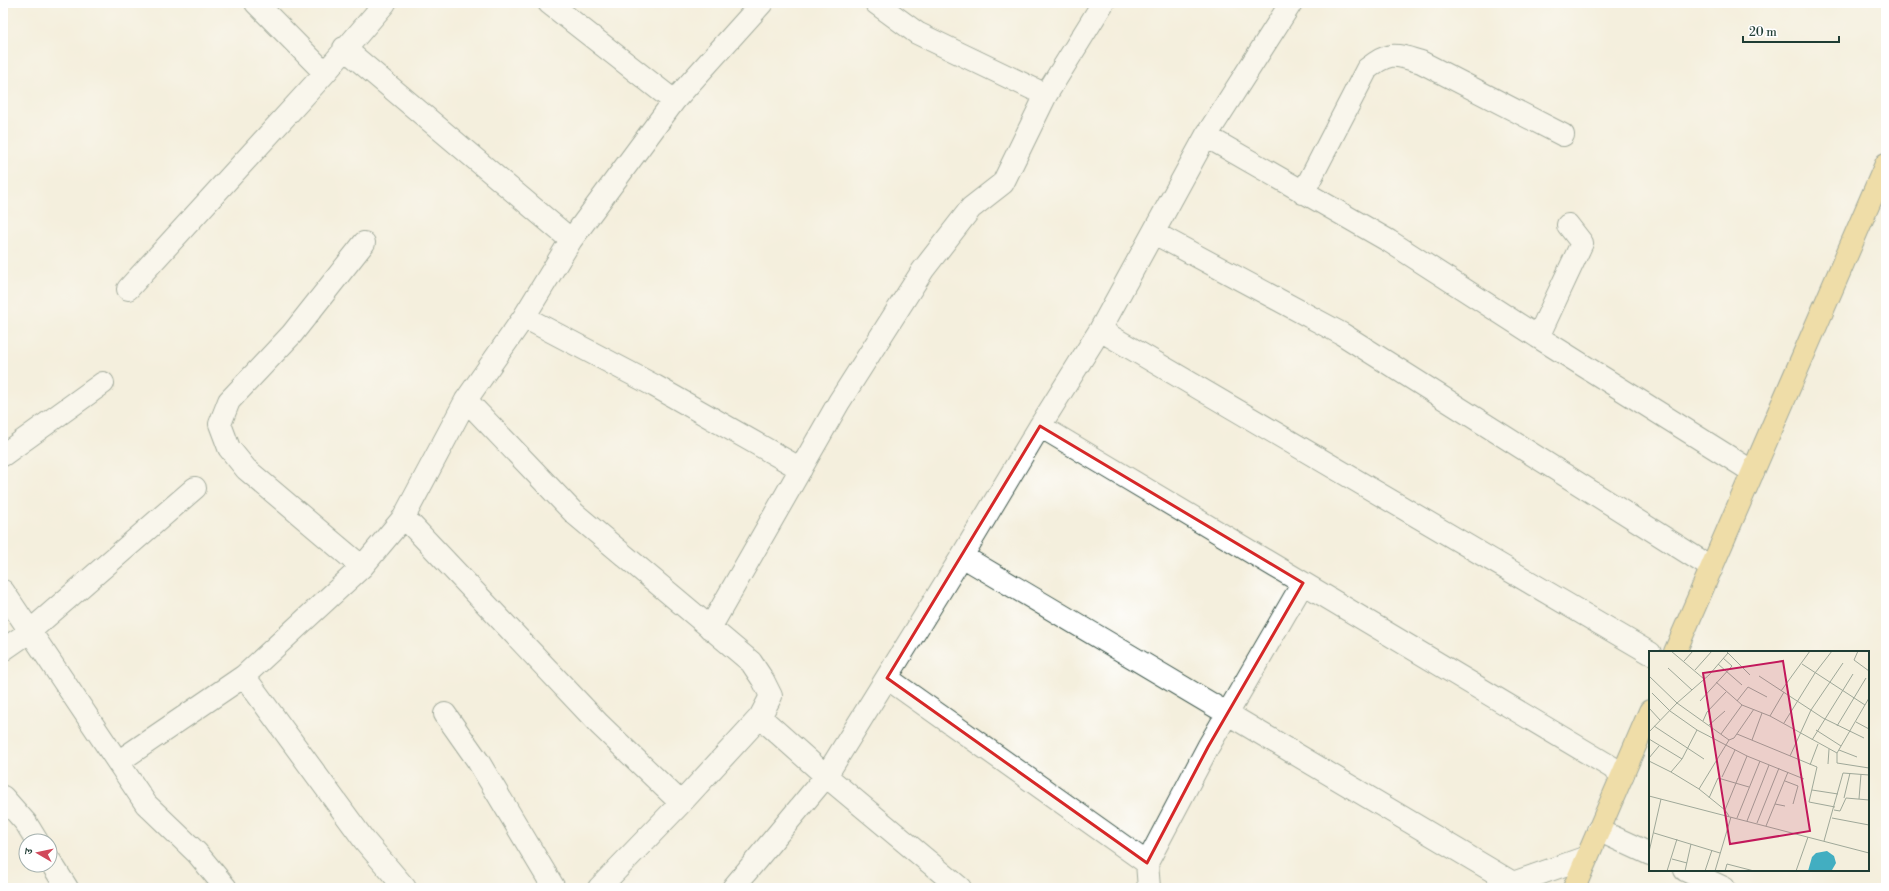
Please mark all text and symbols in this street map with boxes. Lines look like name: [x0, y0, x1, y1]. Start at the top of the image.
scale bar: [1743, 18, 1839, 44]
text: 20 m: [1749, 25, 1777, 40]
inset map: [1649, 651, 1869, 871]
north arrow: [18, 833, 58, 873]
text: उ: [22, 846, 37, 856]

